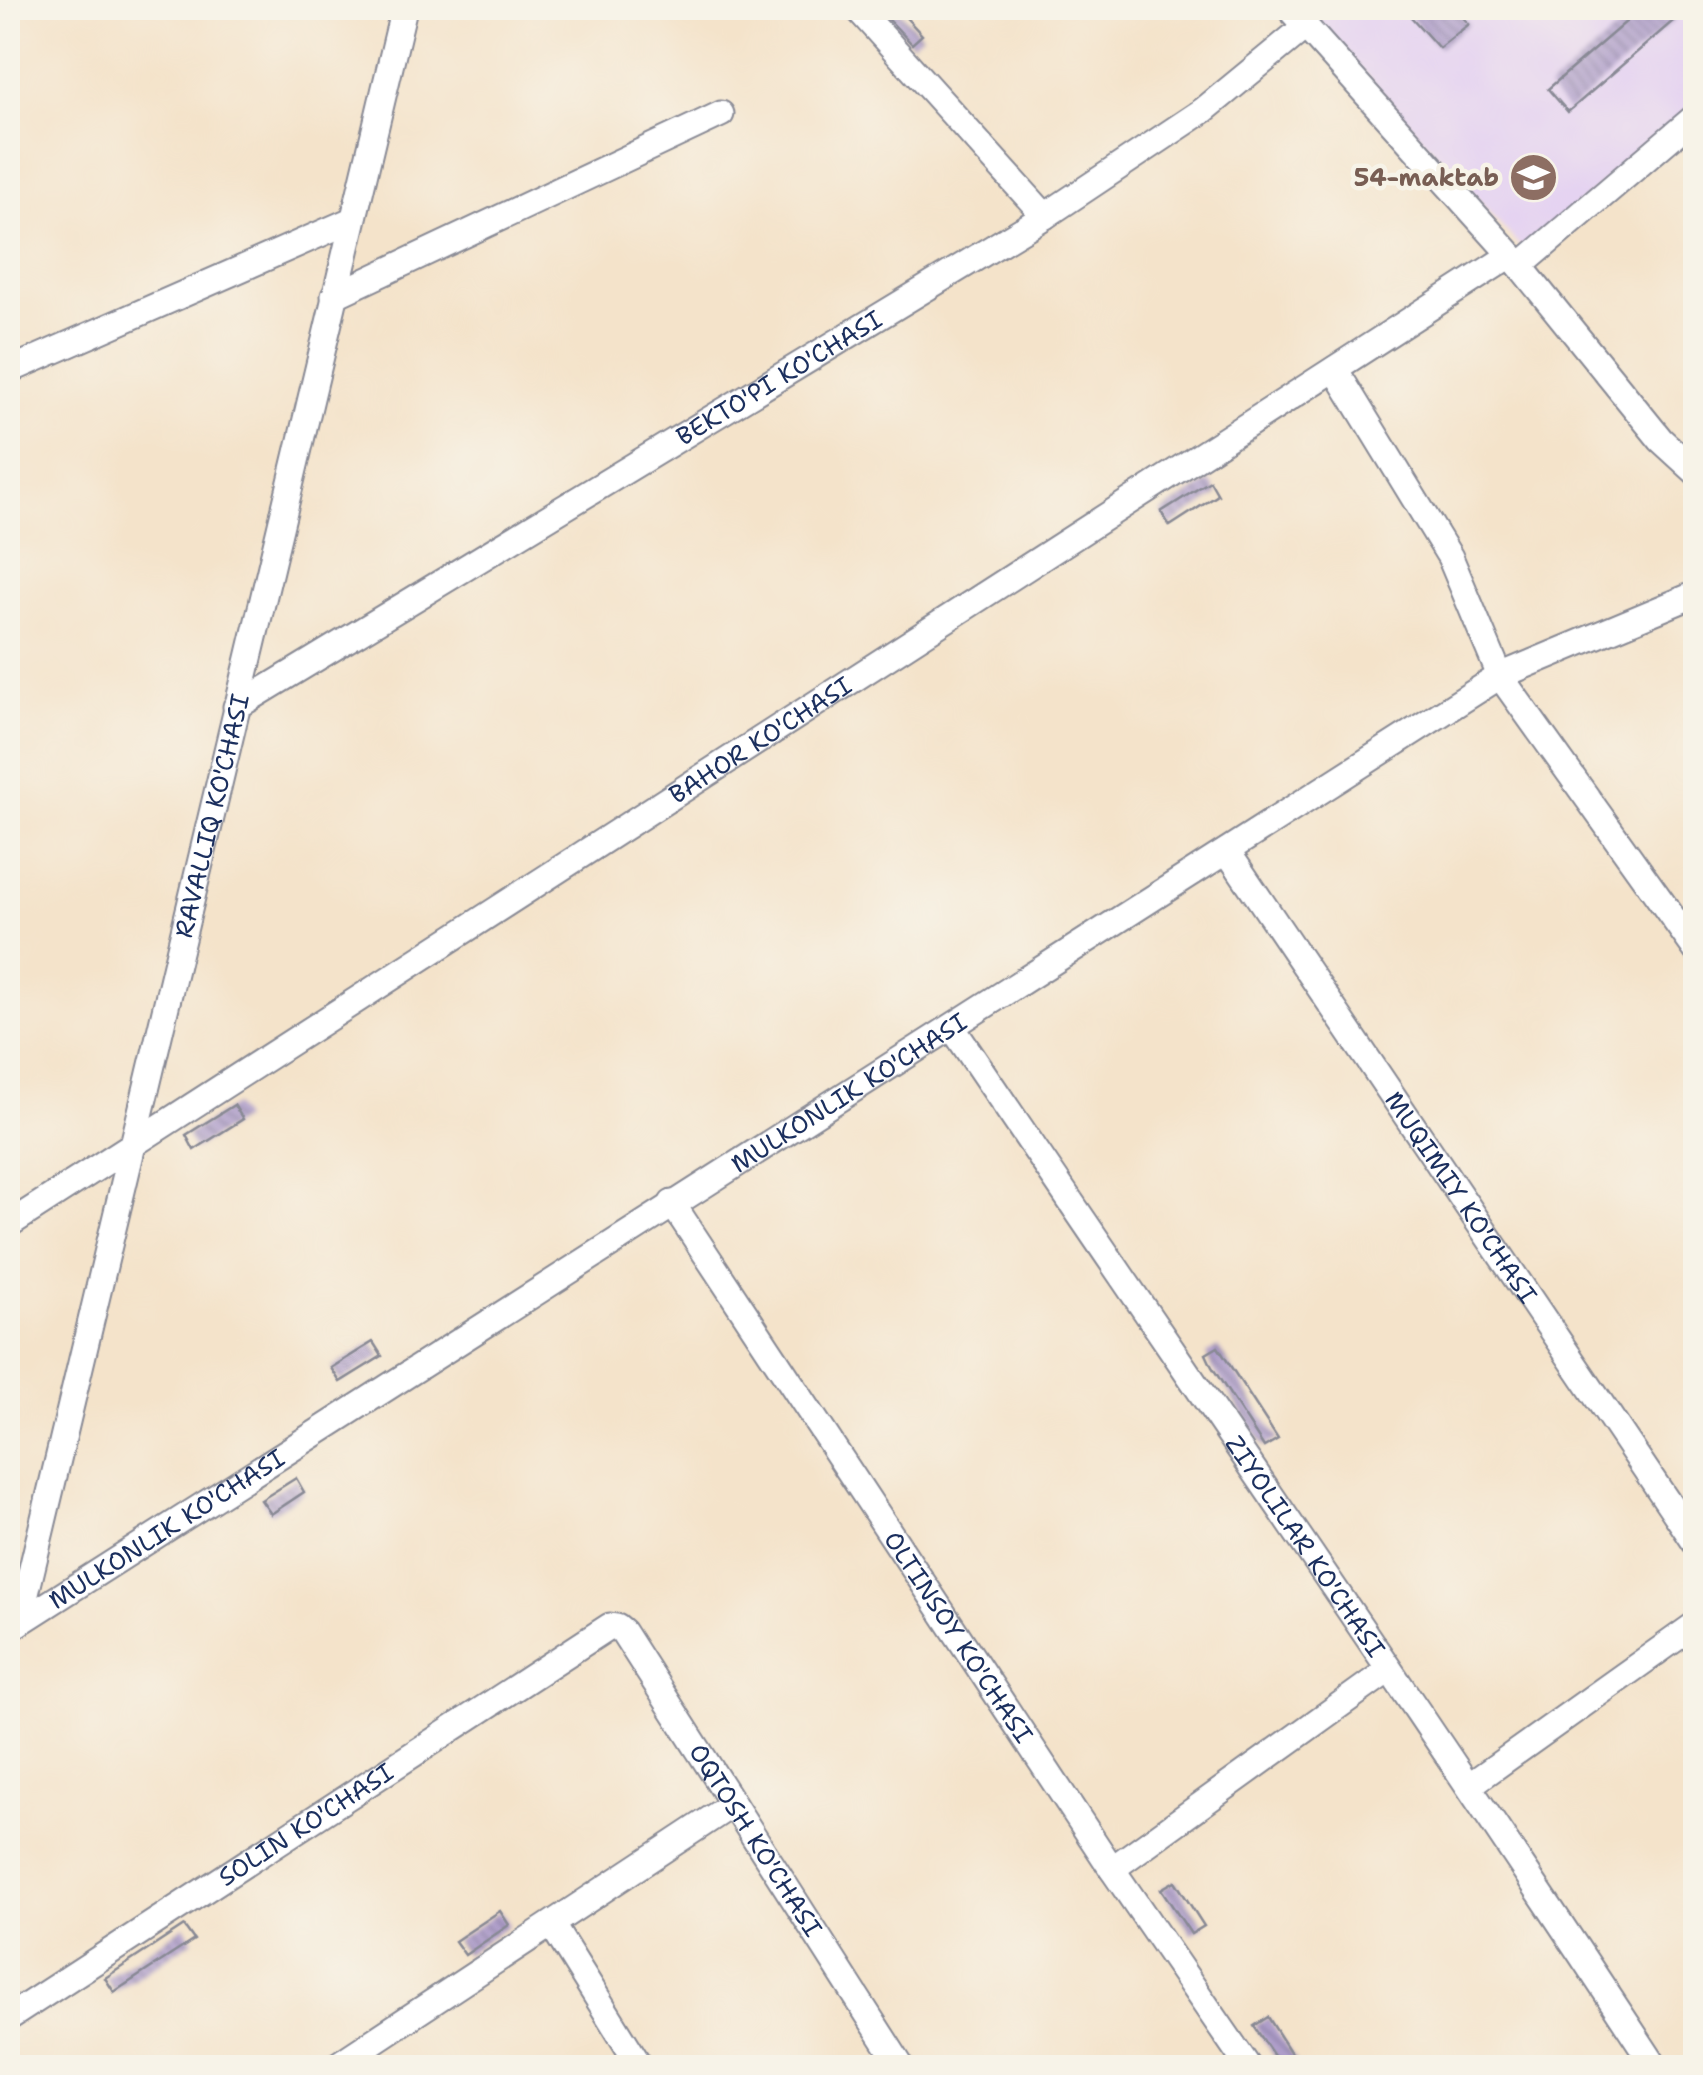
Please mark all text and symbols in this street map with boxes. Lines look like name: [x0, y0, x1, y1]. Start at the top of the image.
school or university icon: 54-maktab: [1508, 151, 1560, 203]
place label: 54-maktab: [1354, 160, 1499, 194]
street label: BEKTO'PI KO'CHASI: [669, 302, 888, 453]
street label: BAHOR KO'CHASI: [662, 668, 858, 811]
street label: RAVALLIQ KO'CHASI: [166, 690, 257, 941]
street label: MULKONLIK KO'CHASI: [724, 1004, 973, 1180]
street label: MUQIMIY KO'CHASI: [1377, 1084, 1545, 1310]
street label: ZIYOLILAR KO'CHASI: [1218, 1428, 1393, 1664]
street label: MULKONLIK KO'CHASI: [42, 1441, 291, 1617]
street label: OLTINSOY KO'CHASI: [876, 1524, 1041, 1749]
street label: OQTOSH KO'CHASI: [682, 1737, 830, 1943]
street label: SOLIN KO'CHASI: [211, 1755, 400, 1894]

